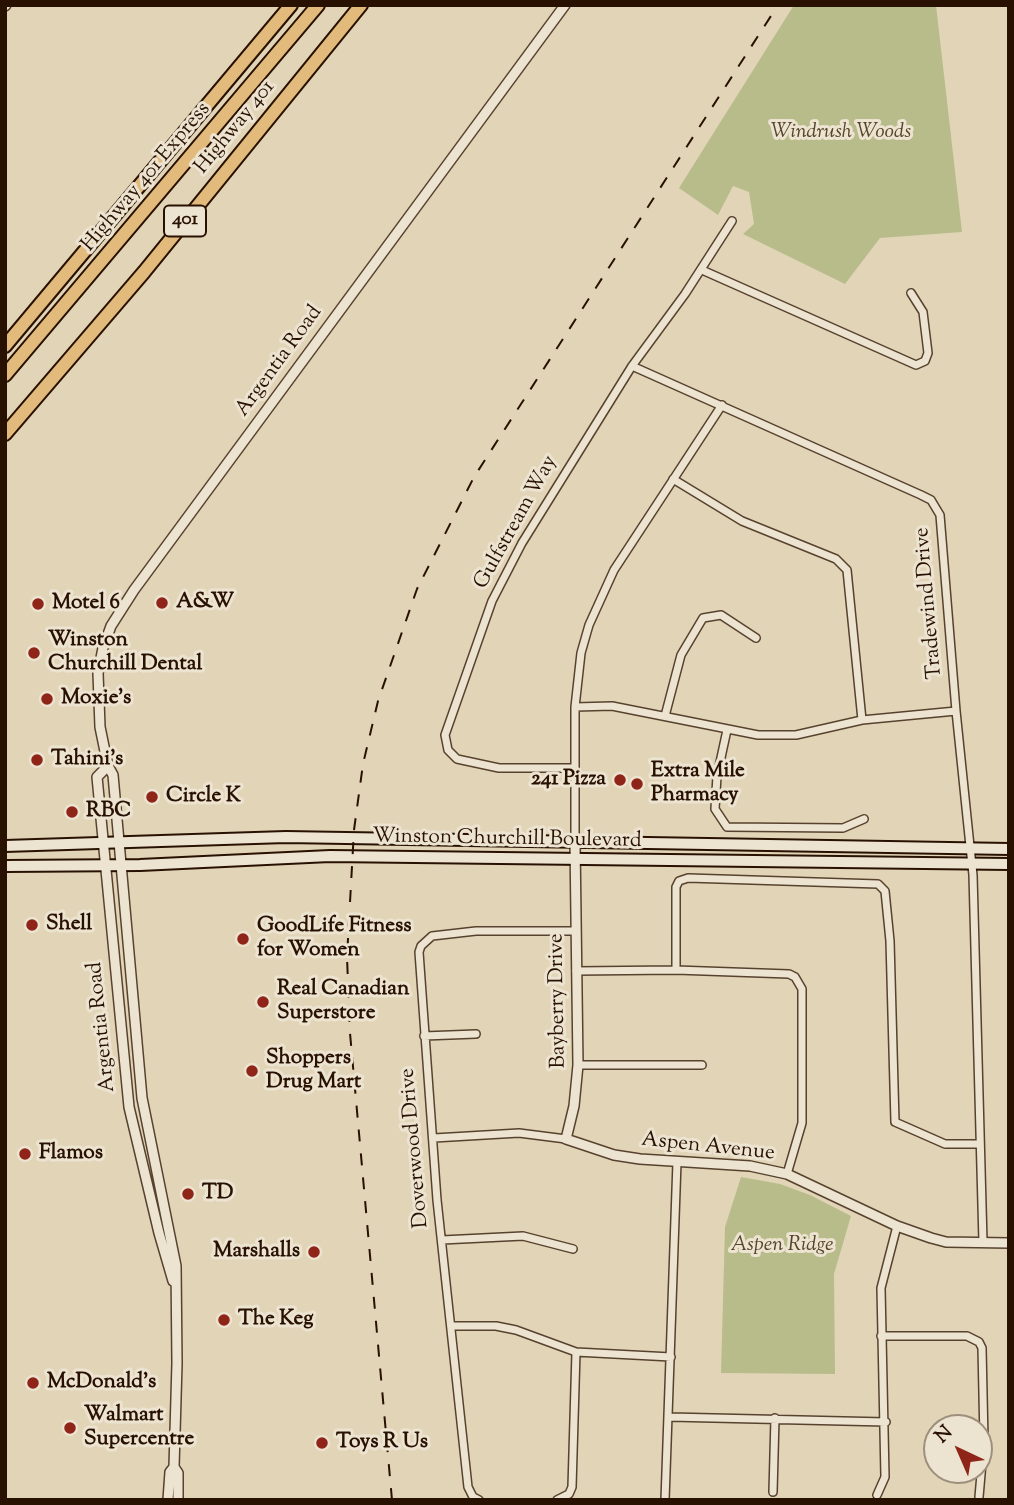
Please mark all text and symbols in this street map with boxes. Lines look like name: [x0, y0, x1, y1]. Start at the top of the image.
street label: Highway 401: [191, 76, 281, 180]
street label: Highway 401 Express: [77, 98, 217, 258]
park label: Windrush Woods: [771, 120, 911, 146]
road number: 401: [164, 206, 206, 236]
street label: Argentia Road: [231, 302, 329, 422]
street label: Gulfstream Way: [470, 452, 564, 594]
street label: Tradewind Drive: [911, 526, 949, 680]
place label: A&W: [176, 590, 234, 616]
place label: Motel 6: [52, 591, 120, 617]
marker: A&W: [154, 595, 170, 611]
marker: Motel 6: [30, 596, 46, 612]
place label: Winston Churchill Dental: [48, 628, 202, 678]
marker: Winston Churchill Dental: [26, 645, 42, 661]
place label: Moxie's: [61, 686, 131, 712]
marker: Moxie's: [39, 691, 55, 707]
place label: Tahini’s: [51, 747, 123, 773]
marker: Tahini’s: [29, 752, 45, 768]
place label: Extra Mile Pharmacy: [651, 759, 745, 809]
place label: 241 Pizza: [531, 767, 606, 793]
marker: 241 Pizza: [612, 772, 628, 788]
marker: Extra Mile Pharmacy: [629, 776, 645, 792]
place label: Circle K: [166, 784, 241, 810]
marker: Circle K: [144, 789, 160, 805]
place label: RBC: [86, 799, 131, 825]
marker: RBC: [64, 804, 80, 820]
street label: Winston Churchill Boulevard: [372, 825, 642, 855]
place label: Shell: [46, 912, 92, 938]
place label: GoodLife Fitness for Women: [257, 914, 412, 964]
marker: Shell: [24, 917, 40, 933]
marker: GoodLife Fitness for Women: [235, 931, 251, 947]
street label: Bayberry Drive: [545, 933, 573, 1069]
street label: Argentia Road: [84, 960, 122, 1094]
place label: Real Canadian Superstore: [277, 977, 409, 1027]
marker: Real Canadian Superstore: [255, 994, 271, 1010]
place label: Shoppers Drug Mart: [266, 1046, 361, 1096]
marker: Shoppers Drug Mart: [244, 1063, 260, 1079]
street label: Doverwood Drive: [396, 1067, 436, 1229]
street label: Aspen Avenue: [640, 1128, 776, 1168]
place label: Flamos: [39, 1141, 103, 1167]
marker: Flamos: [17, 1146, 33, 1162]
place label: TD: [202, 1181, 233, 1207]
marker: TD: [180, 1186, 196, 1202]
park label: Aspen Ridge: [730, 1233, 834, 1259]
place label: Marshalls: [213, 1239, 300, 1265]
marker: Marshalls: [306, 1244, 322, 1260]
place label: The Keg: [238, 1307, 313, 1333]
marker: The Keg: [216, 1312, 232, 1328]
place label: McDonald's: [47, 1370, 156, 1396]
marker: McDonald's: [25, 1375, 41, 1391]
place label: Walmart Supercentre: [84, 1403, 194, 1453]
north arrow: [923, 1414, 993, 1484]
marker: Walmart Supercentre: [62, 1420, 78, 1436]
text: N: [930, 1420, 959, 1450]
place label: Toys R Us: [336, 1430, 428, 1456]
marker: Toys R Us: [314, 1435, 330, 1451]

